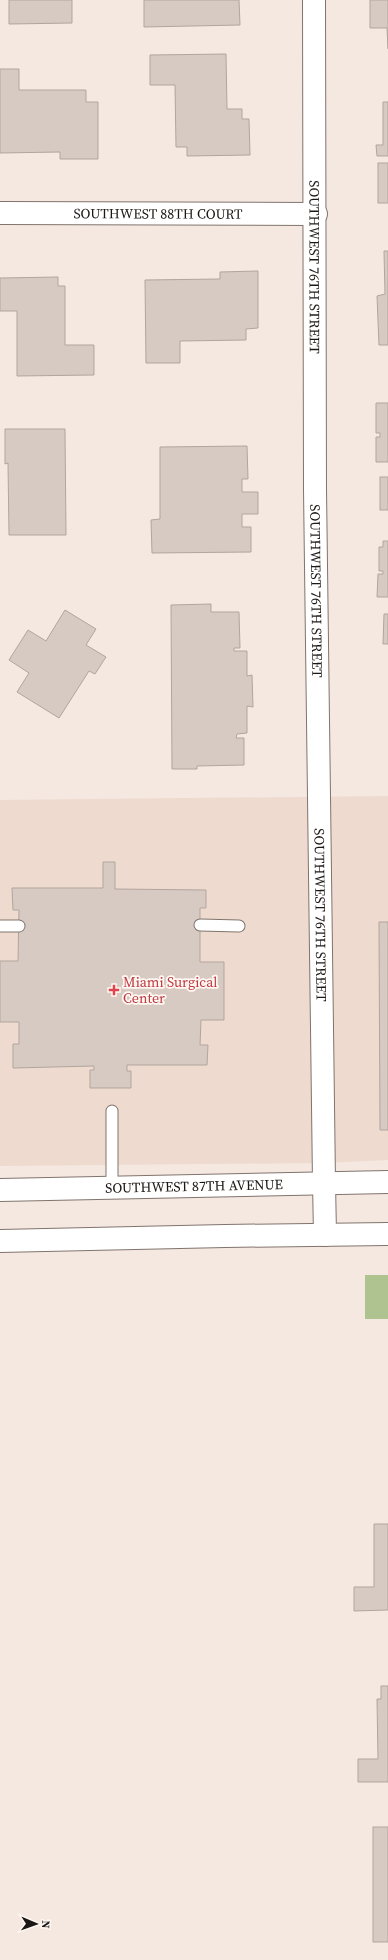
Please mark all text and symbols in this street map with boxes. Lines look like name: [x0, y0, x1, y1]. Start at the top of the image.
street label: SOUTHWEST 76TH STREET: [304, 180, 325, 354]
street label: SOUTHWEST 88TH COURT: [73, 203, 243, 224]
street label: SOUTHWEST 76TH STREET: [305, 504, 327, 678]
street label: SOUTHWEST 76TH STREET: [309, 828, 332, 1002]
place label: Miami Surgical Center: [123, 972, 217, 1008]
marker: Miami Surgical Center: [108, 984, 120, 996]
street label: SOUTHWEST 87TH AVENUE: [105, 1174, 283, 1198]
north arrow: [16, 1904, 56, 1944]
text: N: [38, 1920, 53, 1929]

